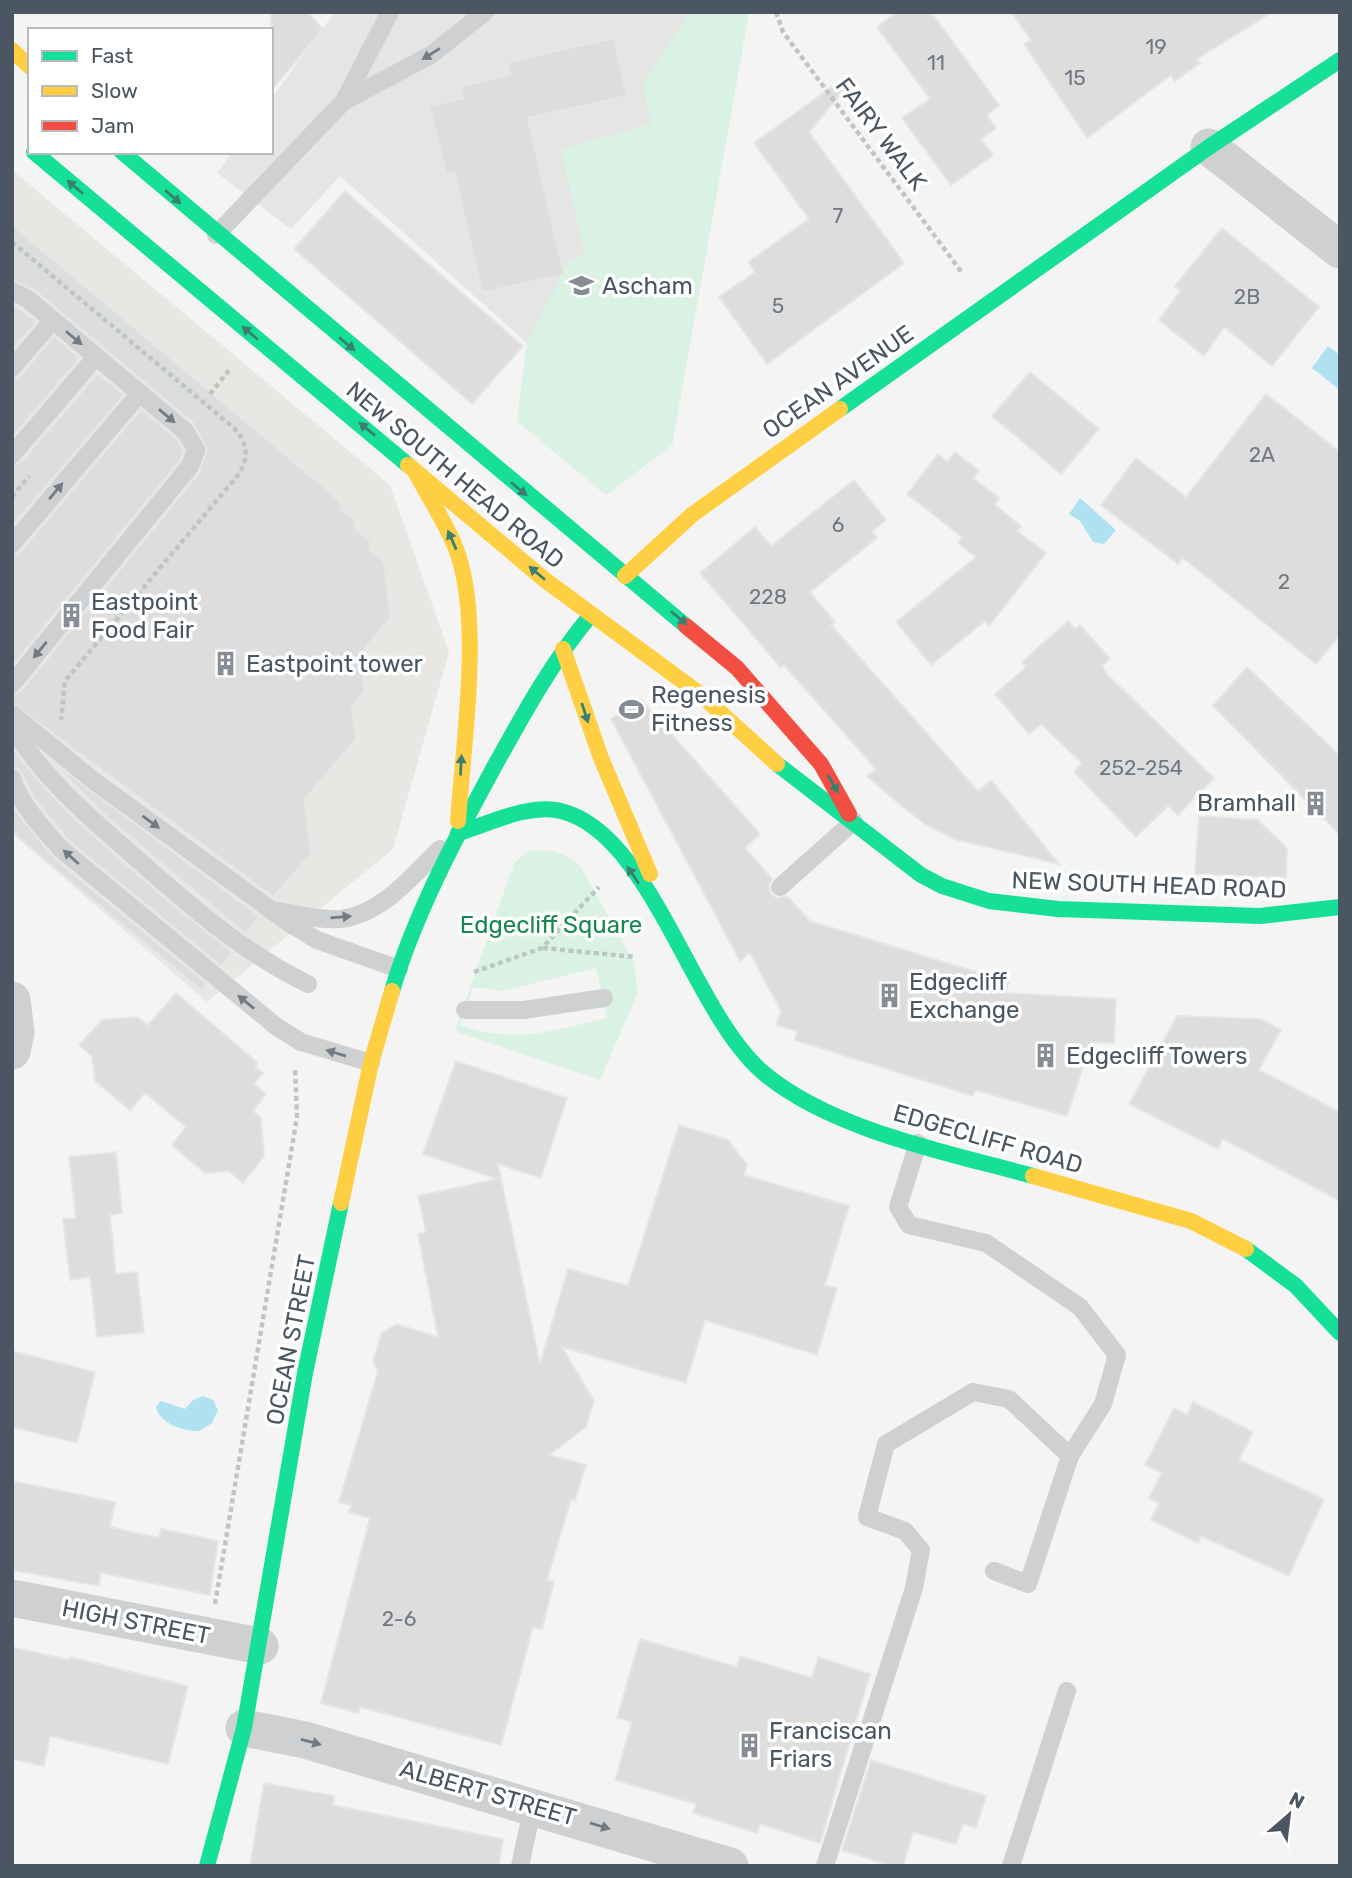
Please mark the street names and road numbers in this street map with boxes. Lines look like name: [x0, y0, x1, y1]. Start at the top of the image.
street label: FAIRY WALK: [830, 72, 933, 196]
street label: OCEAN AVENUE: [757, 319, 919, 445]
street label: NEW SOUTH HEAD ROAD: [341, 376, 569, 574]
street label: NEW SOUTH HEAD ROAD: [1011, 866, 1287, 904]
street label: EDGECLIFF ROAD: [890, 1099, 1086, 1179]
street label: OCEAN STREET: [261, 1252, 321, 1427]
street label: HIGH STREET: [60, 1594, 213, 1650]
street label: ALBERT STREET: [397, 1754, 580, 1832]

